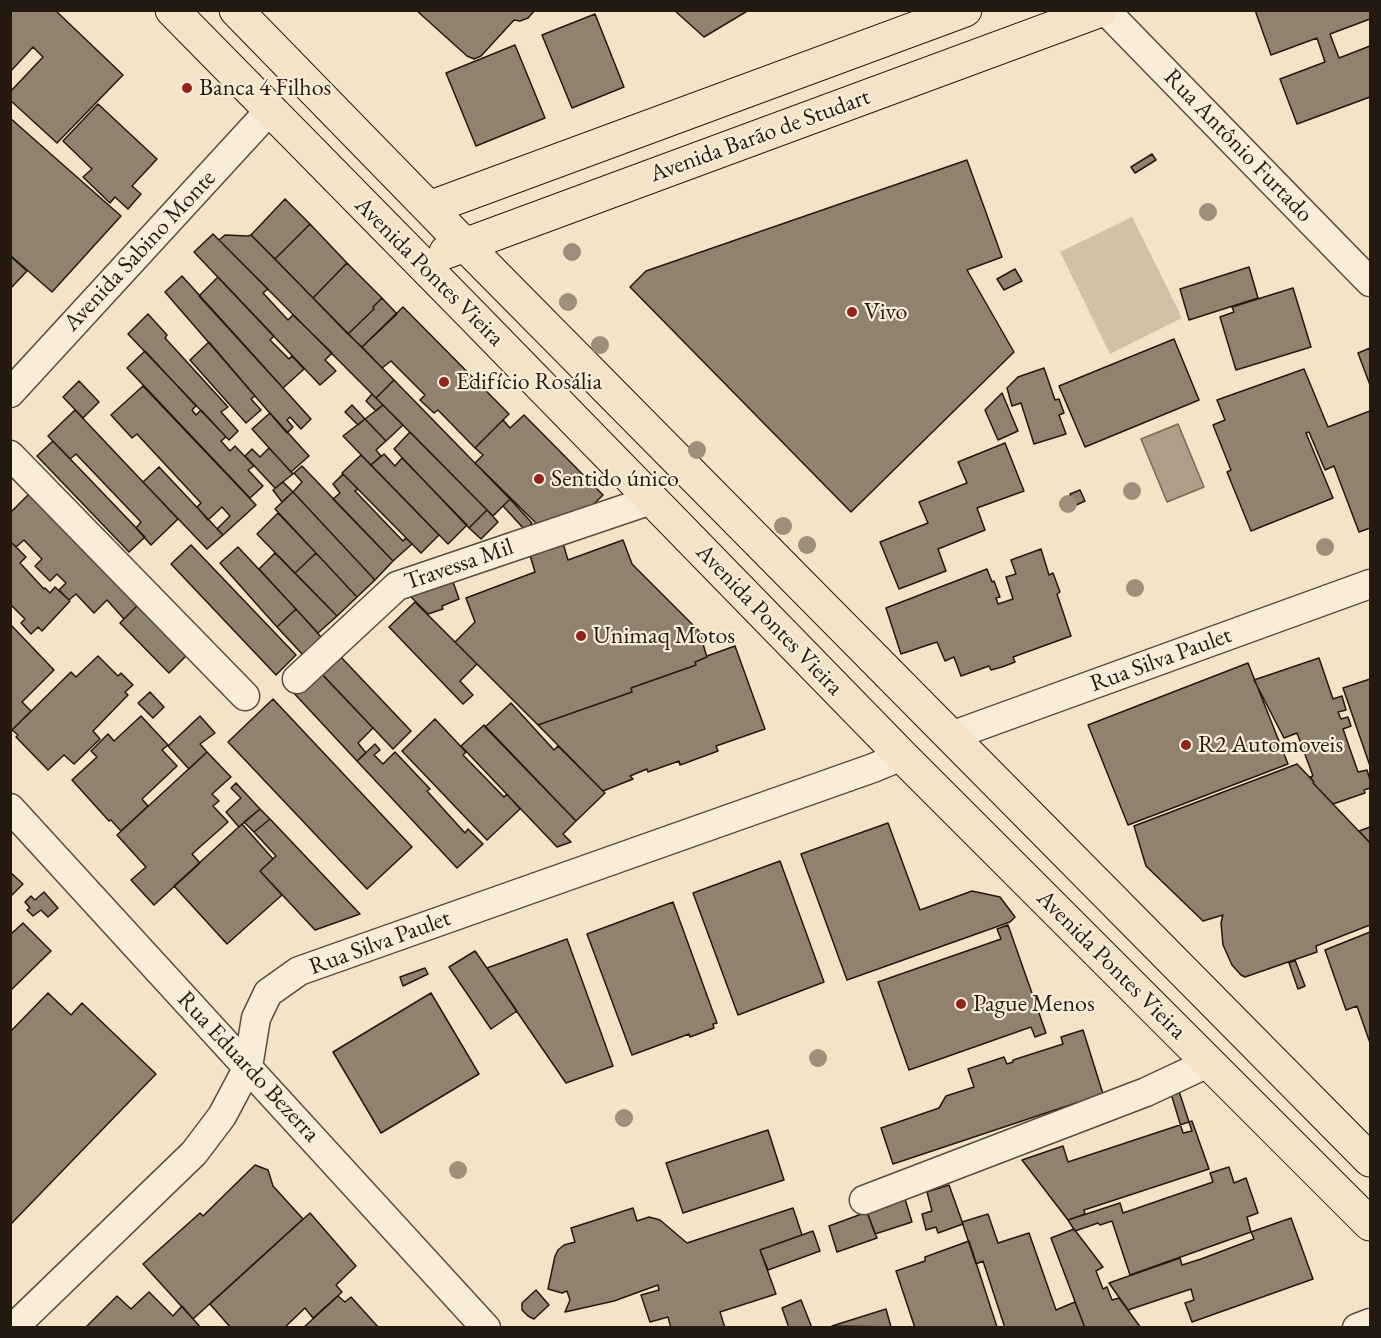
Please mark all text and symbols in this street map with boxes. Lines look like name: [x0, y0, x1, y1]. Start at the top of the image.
street label: Rua Antônio Furtado: [1157, 63, 1319, 229]
place label: Banca 4 Filhos: [199, 74, 331, 102]
marker: Banca 4 Filhos: [180, 81, 194, 95]
street label: Avenida Barão de Studart: [646, 83, 874, 189]
street label: Avenida Sabino Monte: [58, 164, 222, 338]
street label: Avenida Pontes Vieira: [348, 191, 510, 353]
place label: Vivo: [864, 298, 907, 326]
marker: Vivo: [845, 305, 859, 319]
place label: Edifício Rosália: [456, 368, 602, 396]
marker: Edifício Rosália: [437, 375, 451, 389]
place label: Sentido único: [551, 465, 679, 493]
marker: Sentido único: [532, 472, 546, 486]
street label: Travessa Mil: [401, 533, 517, 597]
street label: Avenida Pontes Vieira: [689, 538, 849, 702]
street label: Rua Silva Paulet: [1086, 621, 1236, 699]
place label: Unimaq Motos: [593, 622, 735, 650]
marker: Unimaq Motos: [574, 629, 588, 643]
place label: R2 Automoveis: [1198, 731, 1343, 759]
marker: R2 Automoveis: [1179, 738, 1193, 752]
street label: Avenida Pontes Vieira: [1030, 884, 1192, 1046]
street label: Rua Silva Paulet: [305, 904, 455, 982]
street label: Rua Eduardo Bezerra: [171, 986, 325, 1148]
place label: Pague Menos: [973, 990, 1095, 1018]
marker: Pague Menos: [954, 997, 968, 1011]

